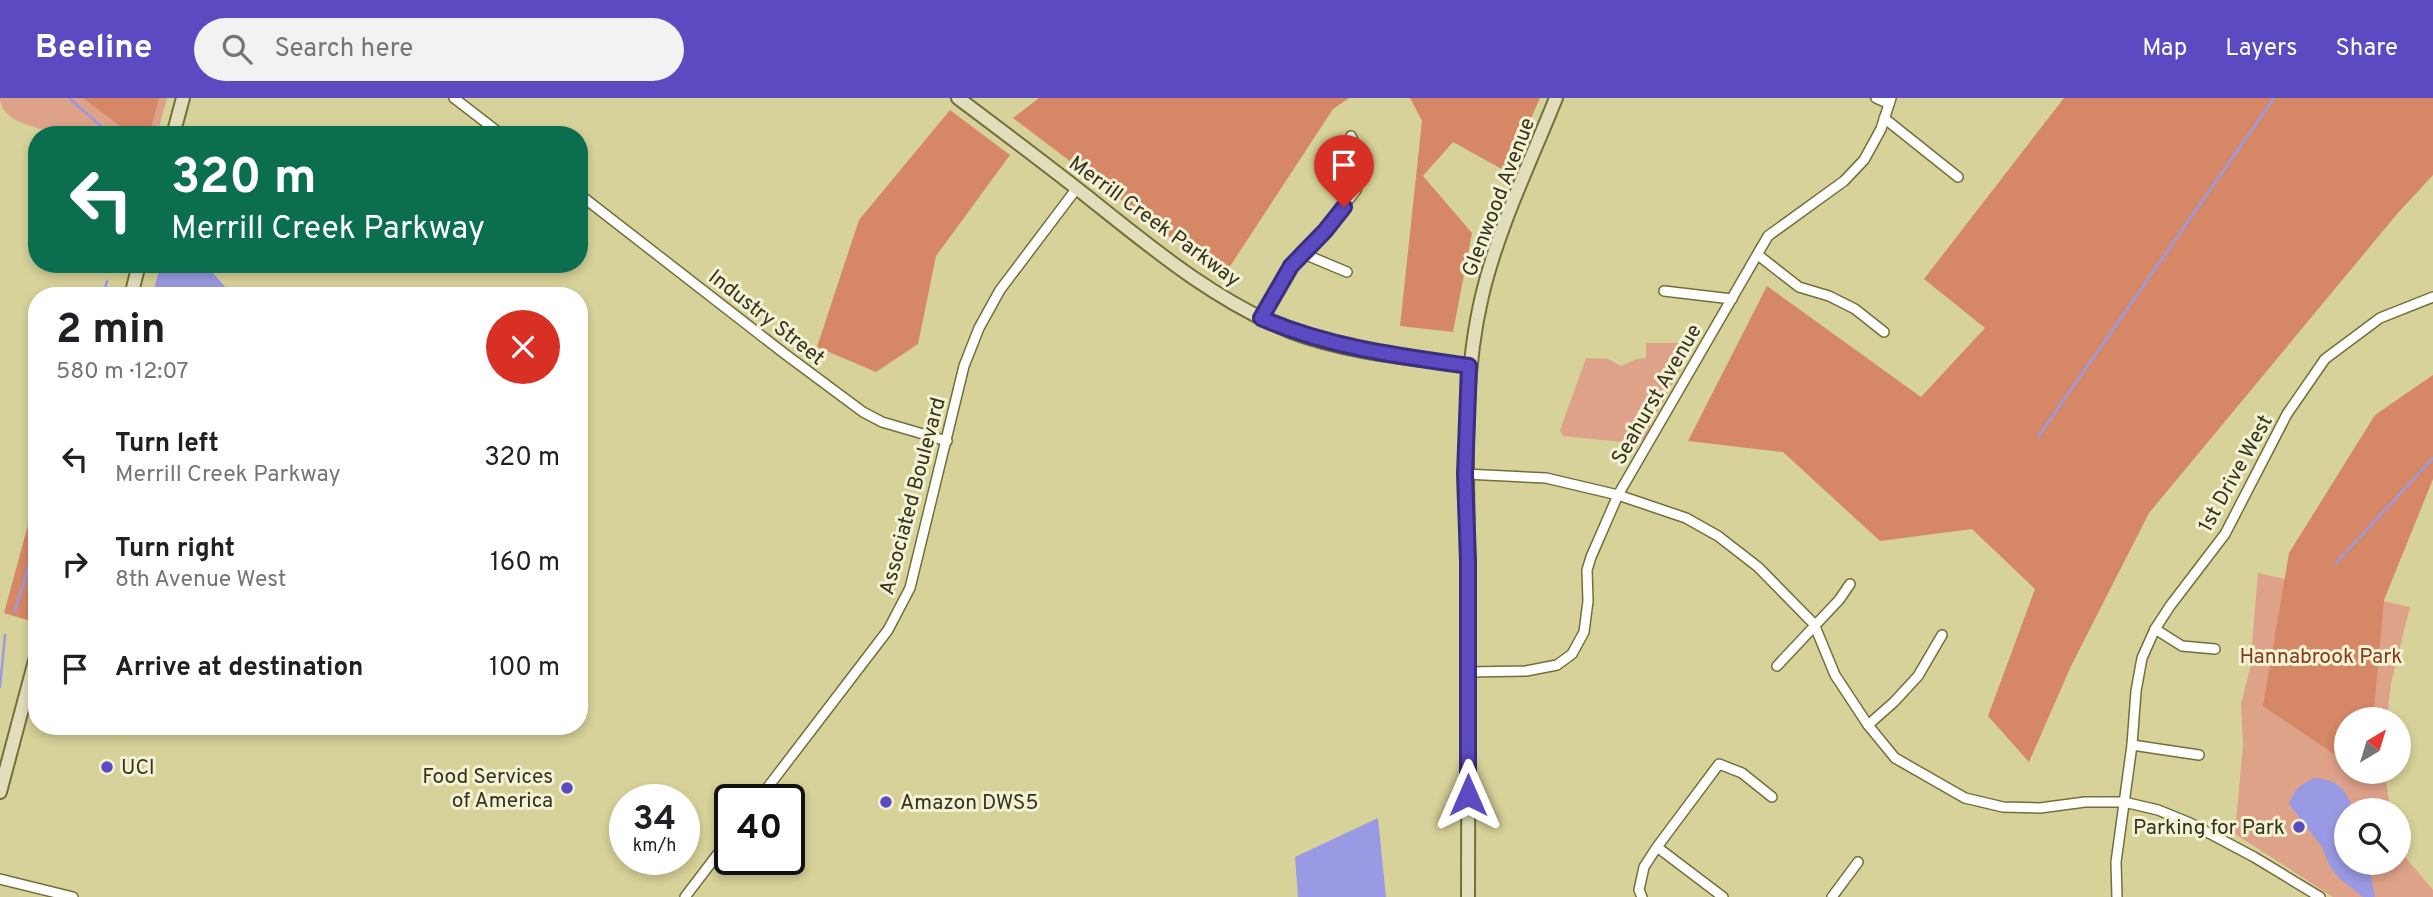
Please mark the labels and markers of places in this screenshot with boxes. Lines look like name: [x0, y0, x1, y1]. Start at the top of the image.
pin: [1314, 135, 1374, 207]
place label: UCI: [121, 755, 155, 782]
marker: UCI: [99, 759, 115, 775]
place label: Food Services of America: [422, 764, 553, 815]
marker: Food Services of America: [559, 780, 575, 796]
place label: Amazon DWS5: [900, 790, 1039, 817]
marker: Amazon DWS5: [878, 794, 894, 810]
place label: Parking for Park: [2133, 815, 2285, 842]
marker: Parking for Park: [2291, 819, 2307, 835]

